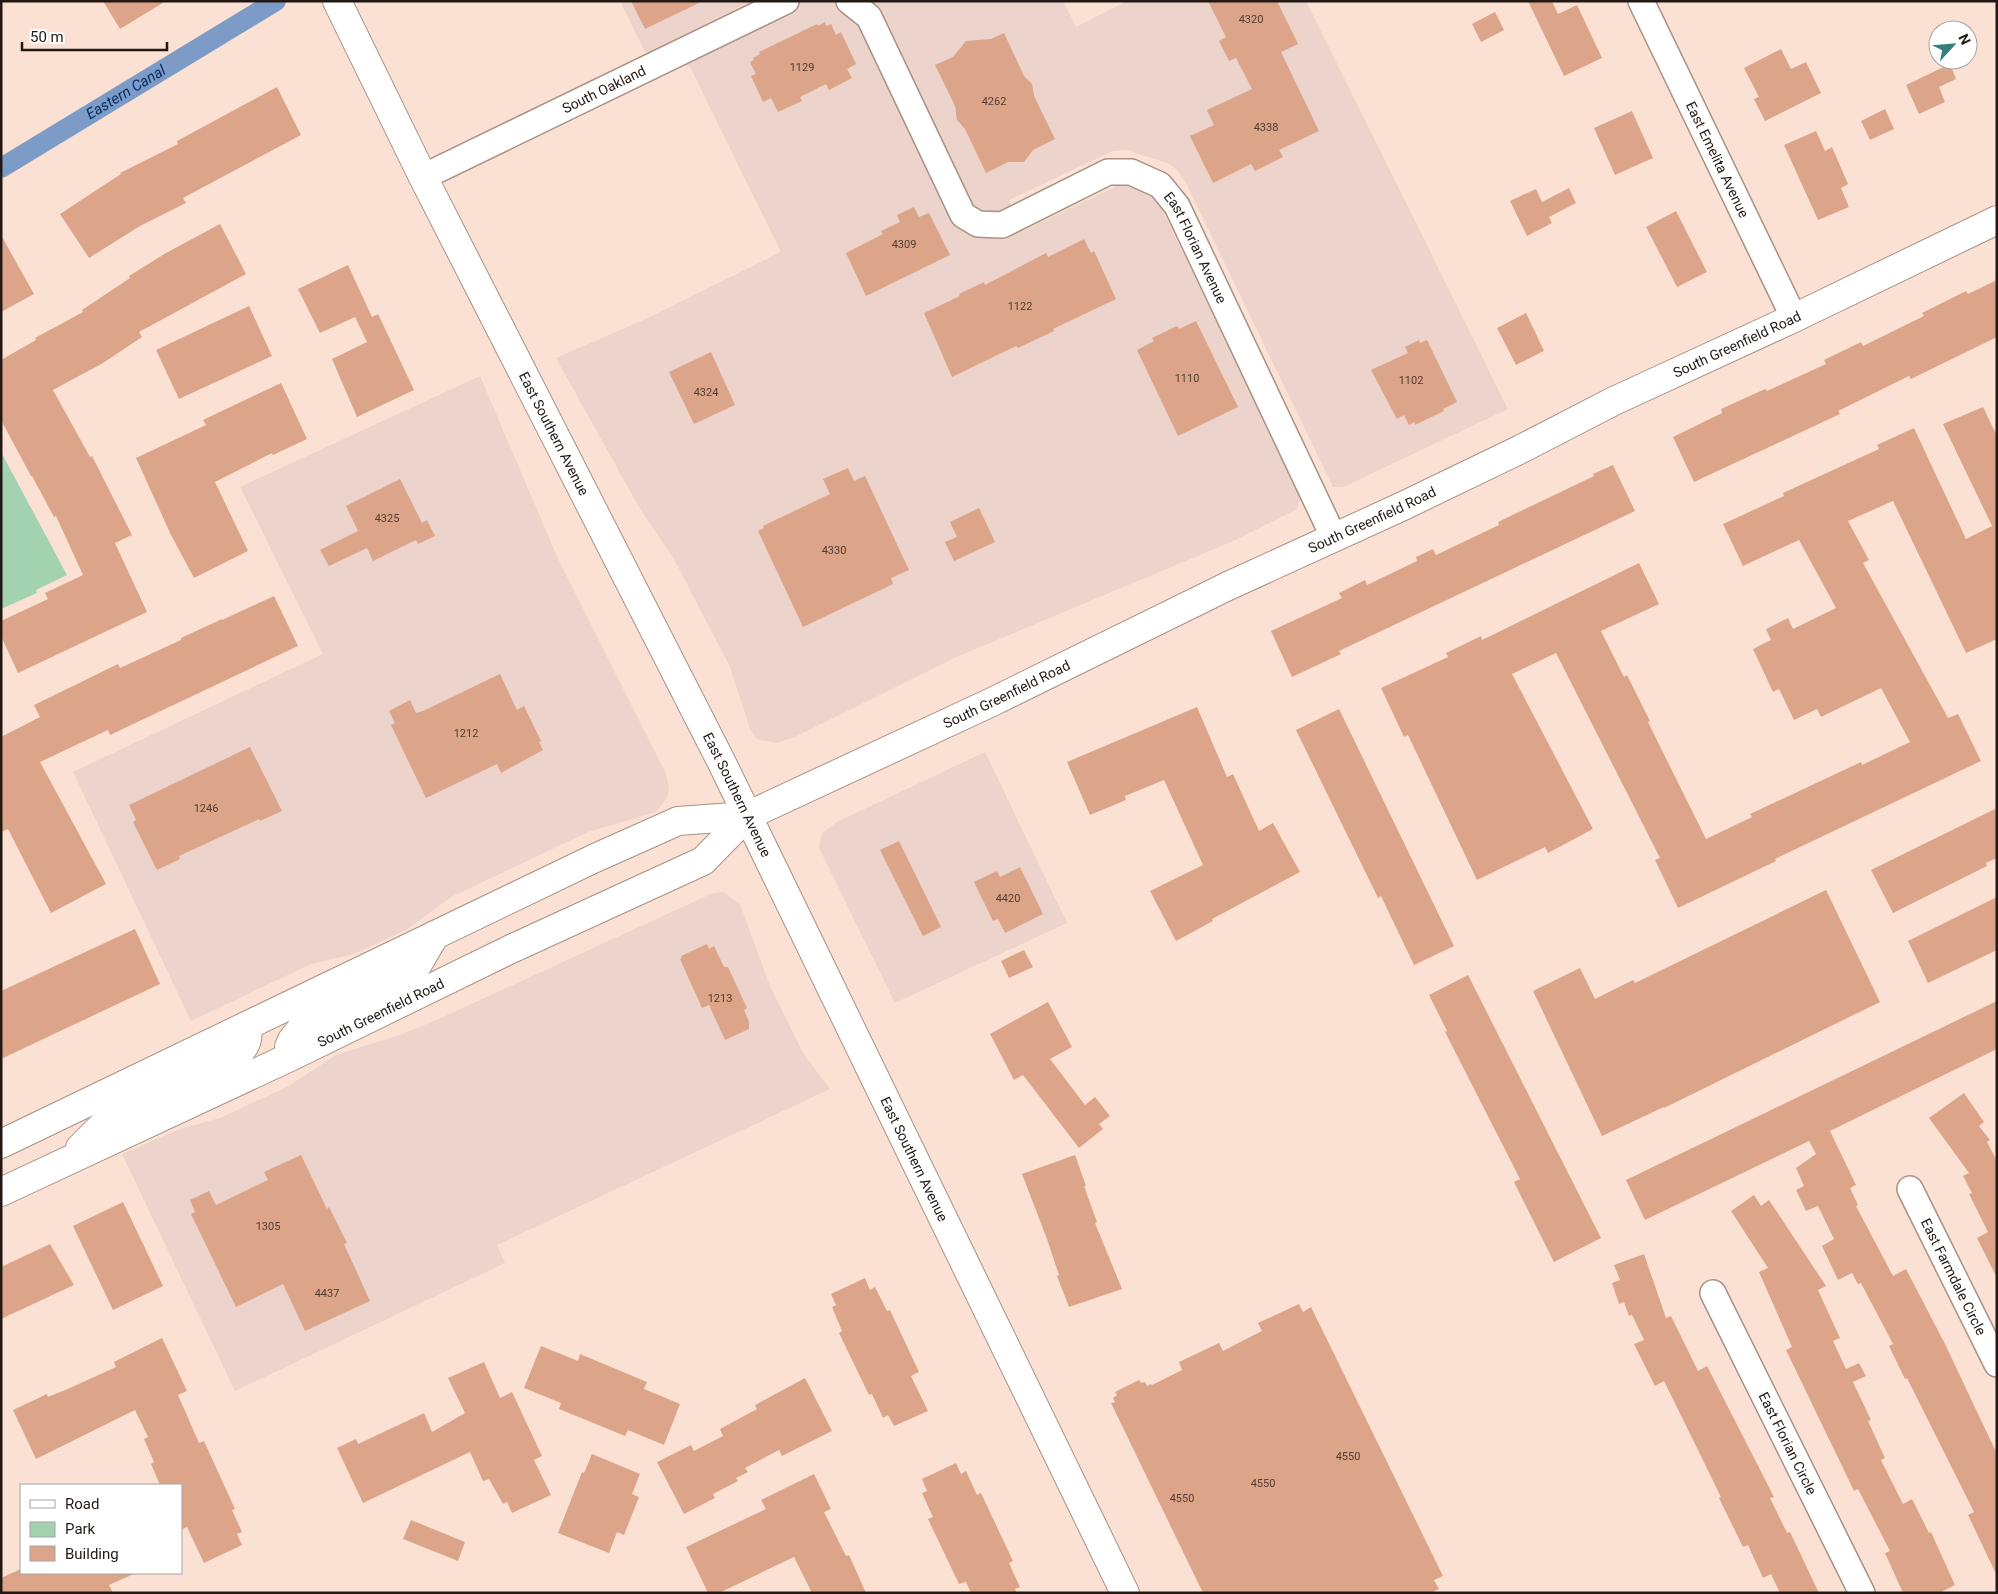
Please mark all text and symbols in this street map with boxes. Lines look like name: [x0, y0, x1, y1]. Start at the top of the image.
house number: 4320: [1239, 13, 1263, 26]
scale bar: [22, 20, 168, 52]
north arrow: [1928, 20, 1978, 70]
text: 50 m: [30, 28, 64, 46]
text: N: [1955, 31, 1974, 47]
water label: Eastern Canal: [83, 61, 169, 123]
house number: 1129: [790, 61, 814, 74]
street label: South Oakland: [559, 62, 648, 116]
house number: 4262: [982, 95, 1006, 108]
street label: East Emelita Avenue: [1683, 99, 1752, 220]
house number: 4338: [1254, 121, 1278, 134]
street label: East Florian Avenue: [1161, 188, 1230, 306]
house number: 4309: [892, 238, 916, 251]
house number: 1122: [1008, 300, 1032, 313]
street label: South Greenfield Road: [1671, 308, 1803, 381]
street label: East Southern Avenue: [516, 369, 592, 498]
house number: 1110: [1175, 372, 1199, 385]
house number: 1102: [1399, 374, 1423, 387]
house number: 4324: [694, 386, 718, 399]
street label: South Greenfield Road: [1306, 483, 1438, 556]
house number: 4325: [375, 512, 399, 525]
house number: 4330: [822, 544, 846, 557]
street label: South Greenfield Road: [941, 657, 1073, 732]
house number: 1212: [454, 727, 478, 740]
street label: East Southern Avenue: [700, 730, 774, 860]
house number: 1246: [194, 802, 218, 815]
house number: 4420: [996, 892, 1020, 905]
street label: South Greenfield Road: [315, 975, 447, 1050]
house number: 1213: [708, 992, 732, 1005]
street label: East Southern Avenue: [877, 1094, 951, 1224]
street label: East Farmdale Circle: [1918, 1216, 1989, 1338]
house number: 1305: [256, 1220, 280, 1233]
house number: 4437: [315, 1287, 339, 1300]
street label: East Florian Circle: [1756, 1390, 1820, 1497]
house number: 4550: [1336, 1450, 1360, 1463]
house number: 4550: [1251, 1477, 1275, 1490]
legend: [20, 1484, 182, 1574]
house number: 4550: [1170, 1492, 1194, 1505]
text: Road: [65, 1495, 99, 1513]
text: Park: [65, 1520, 96, 1538]
text: Building: [65, 1545, 119, 1563]

